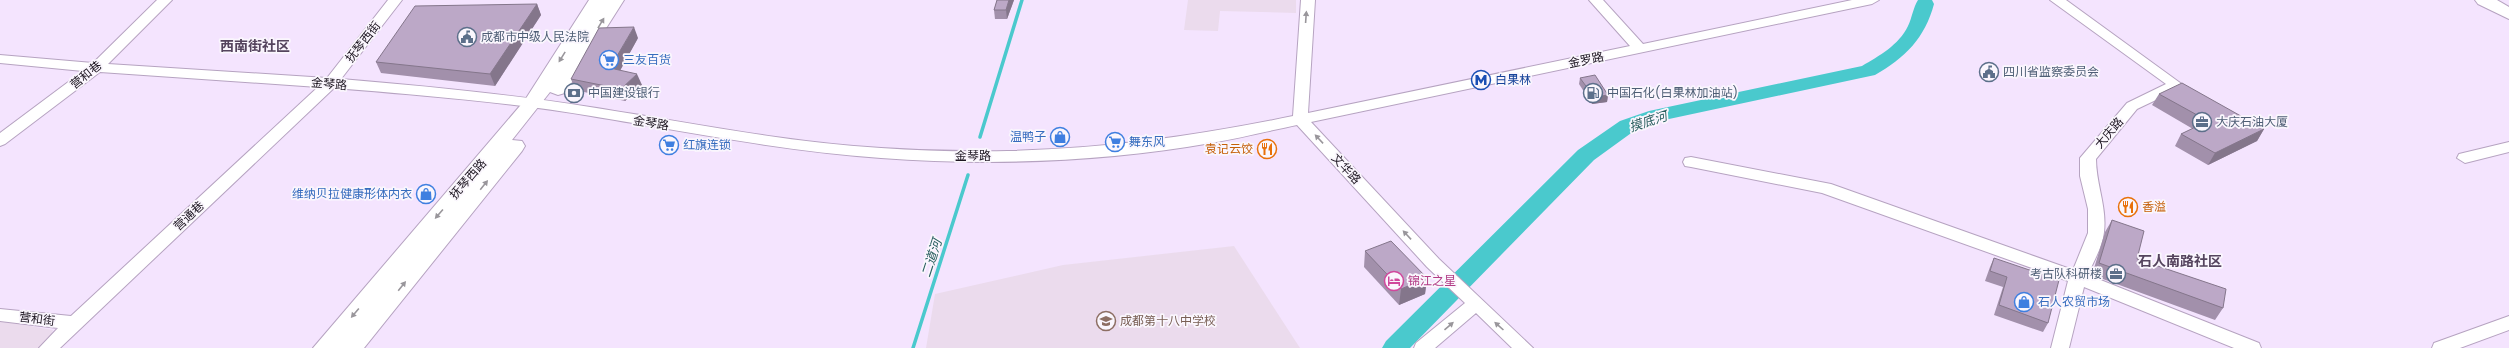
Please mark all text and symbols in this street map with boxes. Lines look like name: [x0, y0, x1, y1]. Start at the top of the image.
one-way arrow: [1303, 11, 1310, 23]
street label: 抚琴西街: [341, 18, 384, 66]
one-way arrow: [597, 18, 605, 28]
public building icon: 成都市中级人民法院: [456, 26, 478, 48]
place label: 成都市中级人民法院: [481, 28, 589, 45]
district label: 西南街社区: [220, 36, 290, 56]
street label: 金罗路: [1567, 47, 1605, 72]
supermarket icon: 三友百货: [598, 49, 620, 71]
one-way arrow: [559, 51, 566, 63]
place label: 三友百货: [623, 51, 671, 68]
street label: 营和巷: [66, 57, 105, 93]
public building icon: 四川省监察委员会: [1978, 61, 2000, 83]
place label: 四川省监察委员会: [2003, 63, 2099, 80]
metro station icon: 白果林: [1470, 69, 1492, 91]
place label: 白果林: [1495, 71, 1531, 88]
street label: 金琴路: [310, 73, 348, 94]
bank icon: 中国建设银行: [563, 82, 585, 104]
fuel station icon: 中国石化(白果林加油站): [1582, 82, 1604, 104]
place label: 中国建设银行: [588, 84, 660, 101]
place label: 中国石化(白果林加油站): [1607, 84, 1738, 101]
water label: 摸底河: [1627, 105, 1672, 137]
street label: 金琴路: [632, 111, 670, 134]
office icon: 大庆石油大厦: [2191, 111, 2213, 133]
place label: 大庆石油大厦: [2216, 113, 2288, 130]
street label: 大庆路: [2090, 114, 2127, 152]
shop icon: 温鸭子: [1049, 126, 1071, 148]
place label: 温鸭子: [1010, 128, 1046, 145]
supermarket icon: 舞东风: [1104, 131, 1126, 153]
place label: 舞东风: [1129, 133, 1165, 150]
supermarket icon: 红旗连锁: [658, 134, 680, 156]
one-way arrow: [1314, 134, 1323, 144]
place label: 红旗连锁: [683, 136, 731, 153]
restaurant icon: 袁记云饺: [1256, 138, 1278, 160]
place label: 袁记云饺: [1205, 140, 1253, 157]
street label: 金琴路: [955, 147, 991, 164]
street label: 文华路: [1328, 150, 1365, 188]
street label: 抚琴西路: [445, 155, 490, 202]
one-way arrow: [479, 179, 488, 190]
shop icon: 维纳贝拉健康形体内衣: [415, 183, 437, 205]
place label: 维纳贝拉健康形体内衣: [292, 185, 412, 202]
restaurant icon: 香溢: [2117, 196, 2139, 218]
street label: 营通巷: [170, 197, 208, 234]
place label: 香溢: [2142, 198, 2166, 215]
one-way arrow: [435, 209, 444, 218]
one-way arrow: [1402, 230, 1412, 240]
water label: 二道河: [916, 234, 947, 280]
district label: 石人南路社区: [2138, 251, 2222, 271]
office icon: 考古队科研楼: [2105, 263, 2127, 285]
place label: 考古队科研楼: [2030, 265, 2102, 282]
hotel icon: 锦江之星: [1383, 270, 1405, 292]
place label: 锦江之星: [1408, 272, 1456, 289]
one-way arrow: [397, 280, 406, 291]
shop icon: 石人农贸市场: [2013, 291, 2035, 313]
place label: 石人农贸市场: [2038, 293, 2110, 310]
one-way arrow: [350, 307, 359, 318]
street label: 营和街: [18, 308, 56, 329]
school or university icon: 成都第十八中学校: [1095, 310, 1117, 332]
place label: 成都第十八中学校: [1120, 312, 1216, 329]
one-way arrow: [1444, 321, 1454, 330]
one-way arrow: [1494, 321, 1505, 330]

